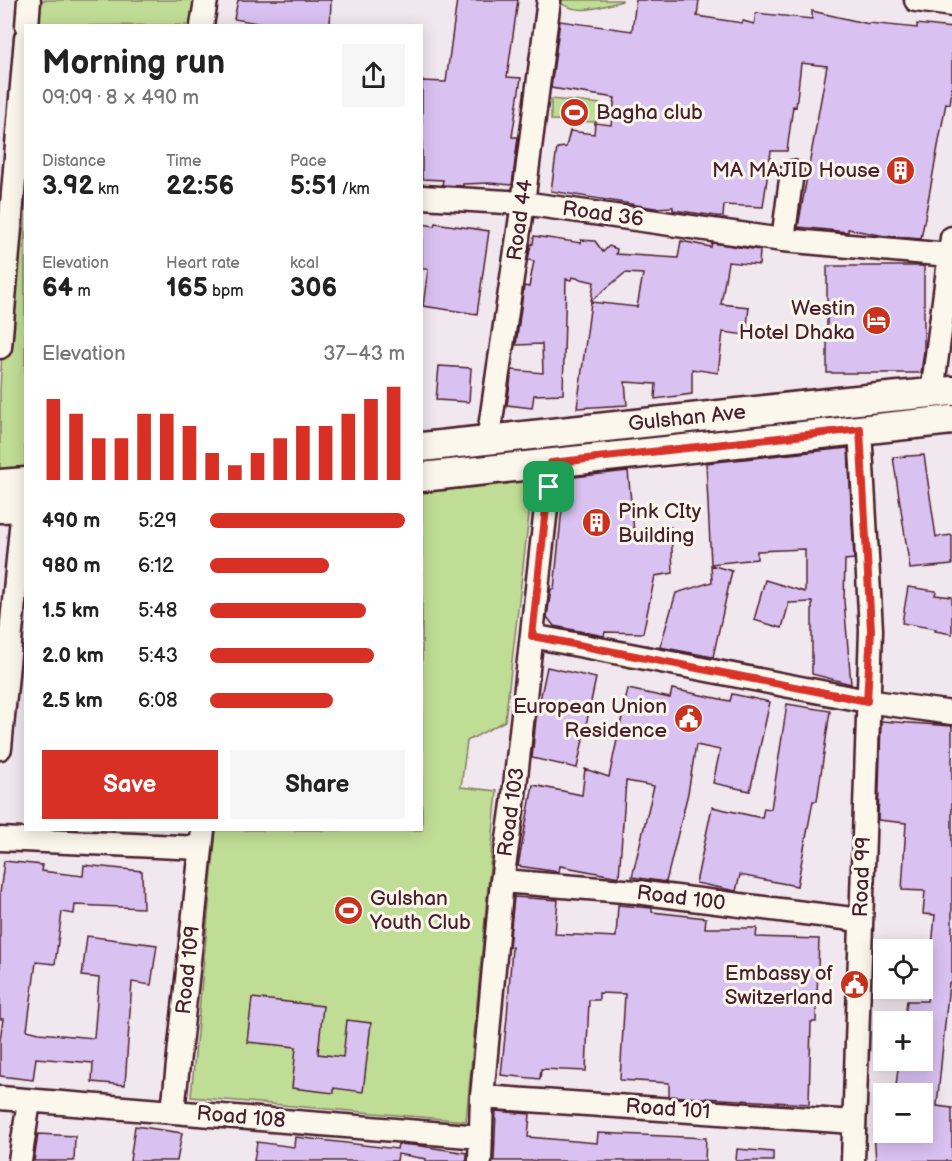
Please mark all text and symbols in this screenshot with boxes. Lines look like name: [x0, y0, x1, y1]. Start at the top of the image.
text: Morning run: [42, 43, 225, 83]
button: share: [342, 44, 405, 107]
text: 09:09 · 8 × 490 m: [42, 86, 199, 110]
sports icon: Bagha club: [559, 96, 591, 128]
place label: Bagha club: [596, 100, 703, 125]
text: Distance: [42, 152, 106, 171]
text: Time: [166, 152, 201, 171]
text: Pace: [290, 152, 326, 171]
building icon: MA MAJID House: [885, 154, 917, 186]
place label: MA MAJID House: [712, 158, 880, 183]
text: 3.92: [42, 171, 94, 202]
text: 22:56: [166, 171, 234, 202]
text: 5:51: [290, 171, 337, 202]
street label: Road 44: [502, 177, 538, 262]
text: km: [94, 180, 119, 199]
text: /km: [337, 180, 370, 199]
street label: Road 36: [561, 196, 646, 232]
text: Elevation: [42, 254, 109, 273]
text: Heart rate: [166, 254, 240, 273]
text: kcal: [290, 254, 319, 273]
text: 64: [42, 273, 73, 304]
text: 165: [166, 273, 208, 304]
text: 306: [290, 273, 337, 304]
text: m: [73, 282, 91, 301]
text: bpm: [208, 282, 244, 301]
place label: Westin Hotel Dhaka: [739, 296, 855, 345]
hotel icon: Westin Hotel Dhaka: [860, 304, 892, 336]
text: Elevation: [42, 342, 125, 366]
text: 37–43 m: [323, 342, 405, 366]
street label: Gulshan Ave: [627, 399, 747, 437]
pin: [523, 461, 574, 512]
icon: arrive: [532, 470, 565, 503]
place label: Pink CIty Building: [618, 499, 702, 548]
building icon: Pink CIty Building: [581, 507, 613, 539]
text: 490 m: [42, 509, 100, 533]
text: 5:29: [138, 509, 177, 533]
text: 980 m: [42, 554, 101, 578]
text: 6:12: [138, 554, 174, 578]
text: 1.5 km: [42, 599, 99, 623]
text: 5:48: [138, 599, 177, 623]
text: 2.0 km: [42, 644, 104, 668]
text: 5:43: [138, 644, 178, 668]
text: 2.5 km: [42, 689, 103, 713]
text: 6:08: [138, 689, 178, 713]
place label: European Union Residence: [513, 694, 667, 743]
public building icon: European Union Residence: [672, 702, 704, 734]
button: Save: [42, 750, 218, 819]
button: Share: [230, 750, 405, 819]
street label: Road 103: [492, 766, 530, 858]
street label: Road 99: [848, 836, 876, 918]
street label: Road 100: [635, 880, 727, 916]
place label: Gulshan Youth Club: [369, 886, 471, 935]
sports icon: Gulshan Youth Club: [333, 894, 365, 926]
street label: Road 109: [171, 924, 205, 1016]
map controls: [873, 939, 933, 1143]
button: locate: [873, 939, 933, 999]
place label: Embassy of Switzerland: [725, 961, 833, 1010]
public building icon: Embassy of Switzerland: [838, 969, 870, 1001]
button: +: [873, 1011, 933, 1071]
button: −: [873, 1083, 933, 1143]
street label: Road 101: [625, 1094, 711, 1124]
street label: Road 108: [195, 1101, 287, 1133]

